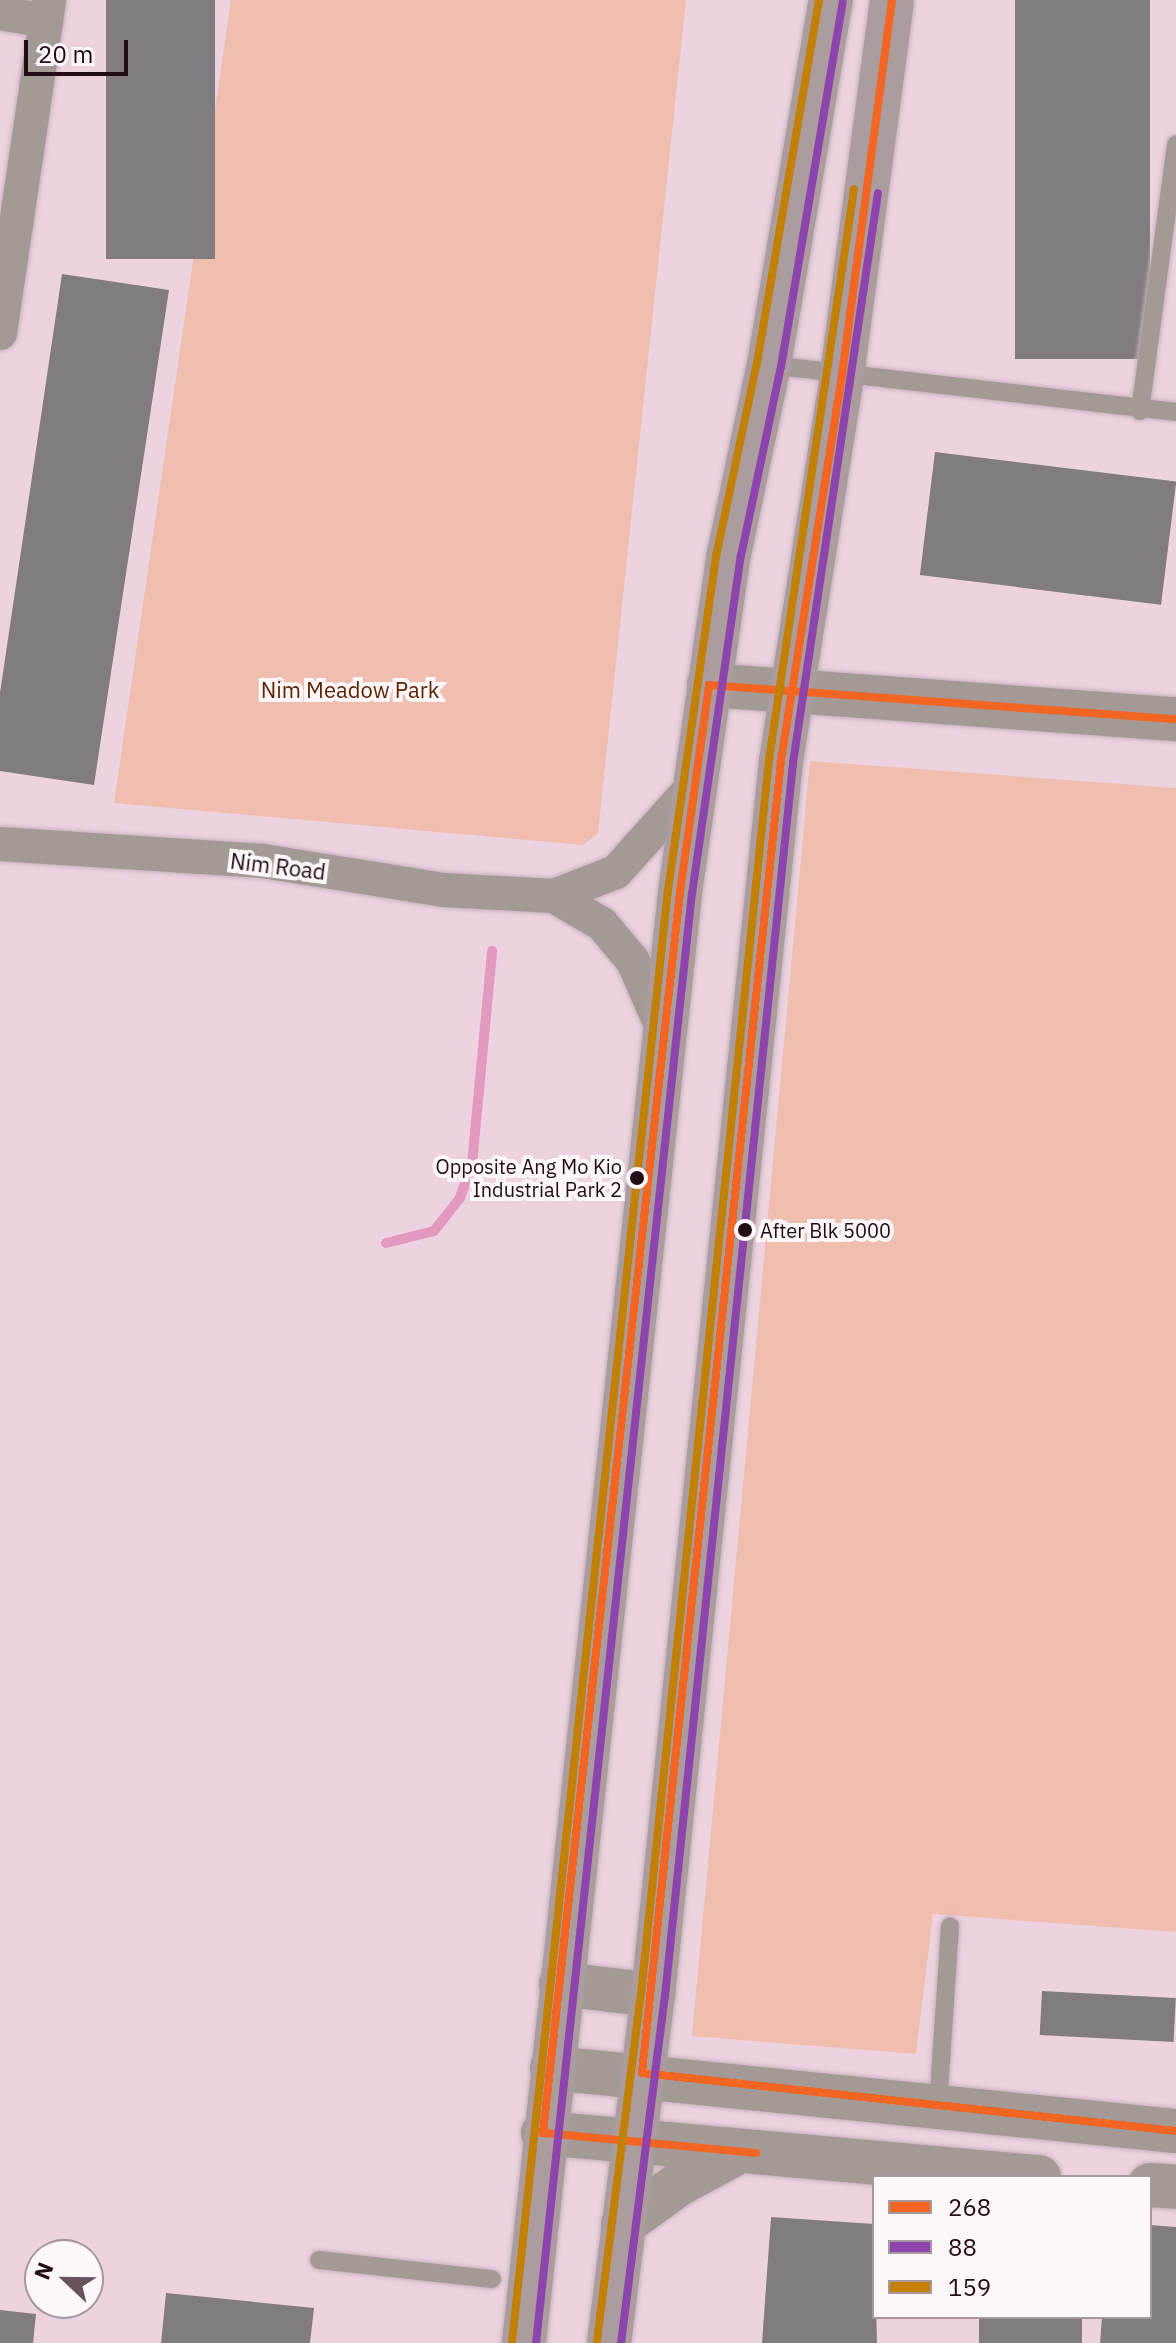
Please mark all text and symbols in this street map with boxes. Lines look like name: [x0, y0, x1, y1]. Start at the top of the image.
scale bar: [28, 24, 132, 74]
text: 20 m: [38, 38, 93, 70]
park label: Nim Meadow Park: [261, 677, 439, 703]
street label: Nim Road: [229, 847, 327, 885]
place label: Opposite Ang Mo Kio Industrial Park 2: [436, 1154, 622, 1201]
marker: Opposite Ang Mo Kio Industrial Park 2: [629, 1170, 645, 1186]
place label: After Blk 5000: [760, 1218, 891, 1242]
marker: After Blk 5000: [737, 1222, 753, 1238]
legend: [872, 2175, 1152, 2319]
text: 268: [948, 2191, 991, 2223]
text: 88: [948, 2231, 977, 2263]
north arrow: [24, 2239, 104, 2319]
text: N: [27, 2258, 60, 2283]
text: 159: [948, 2271, 991, 2303]

